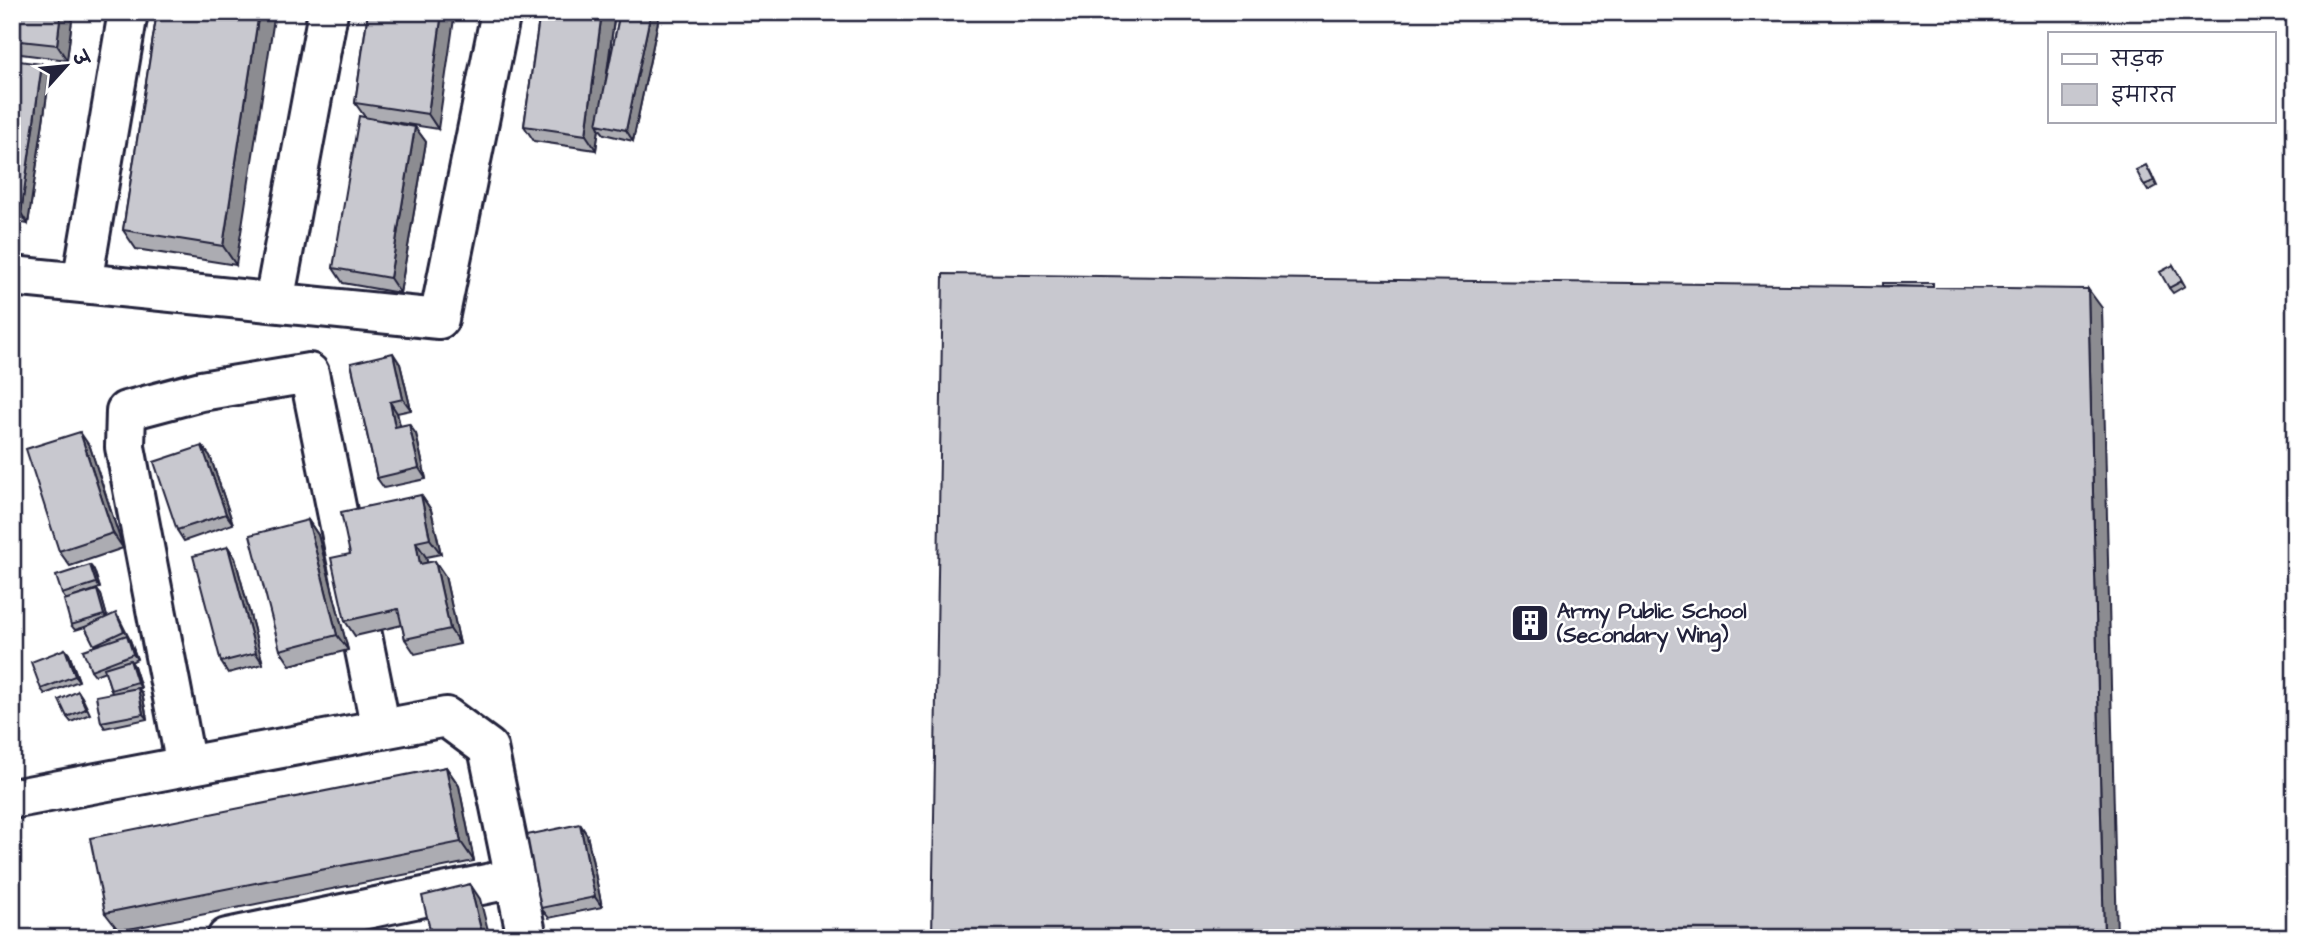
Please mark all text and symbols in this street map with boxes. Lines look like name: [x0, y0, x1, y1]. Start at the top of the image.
north arrow: [32, 32, 102, 102]
legend: [2048, 32, 2276, 122]
text: उ: [64, 45, 96, 73]
text: सड़क: [2110, 45, 2164, 74]
text: इमारत: [2111, 81, 2177, 110]
place label: Army Public School (Secondary Wing): [1556, 597, 1747, 653]
building icon: Army Public School (Secondary Wing): [1509, 602, 1551, 644]

